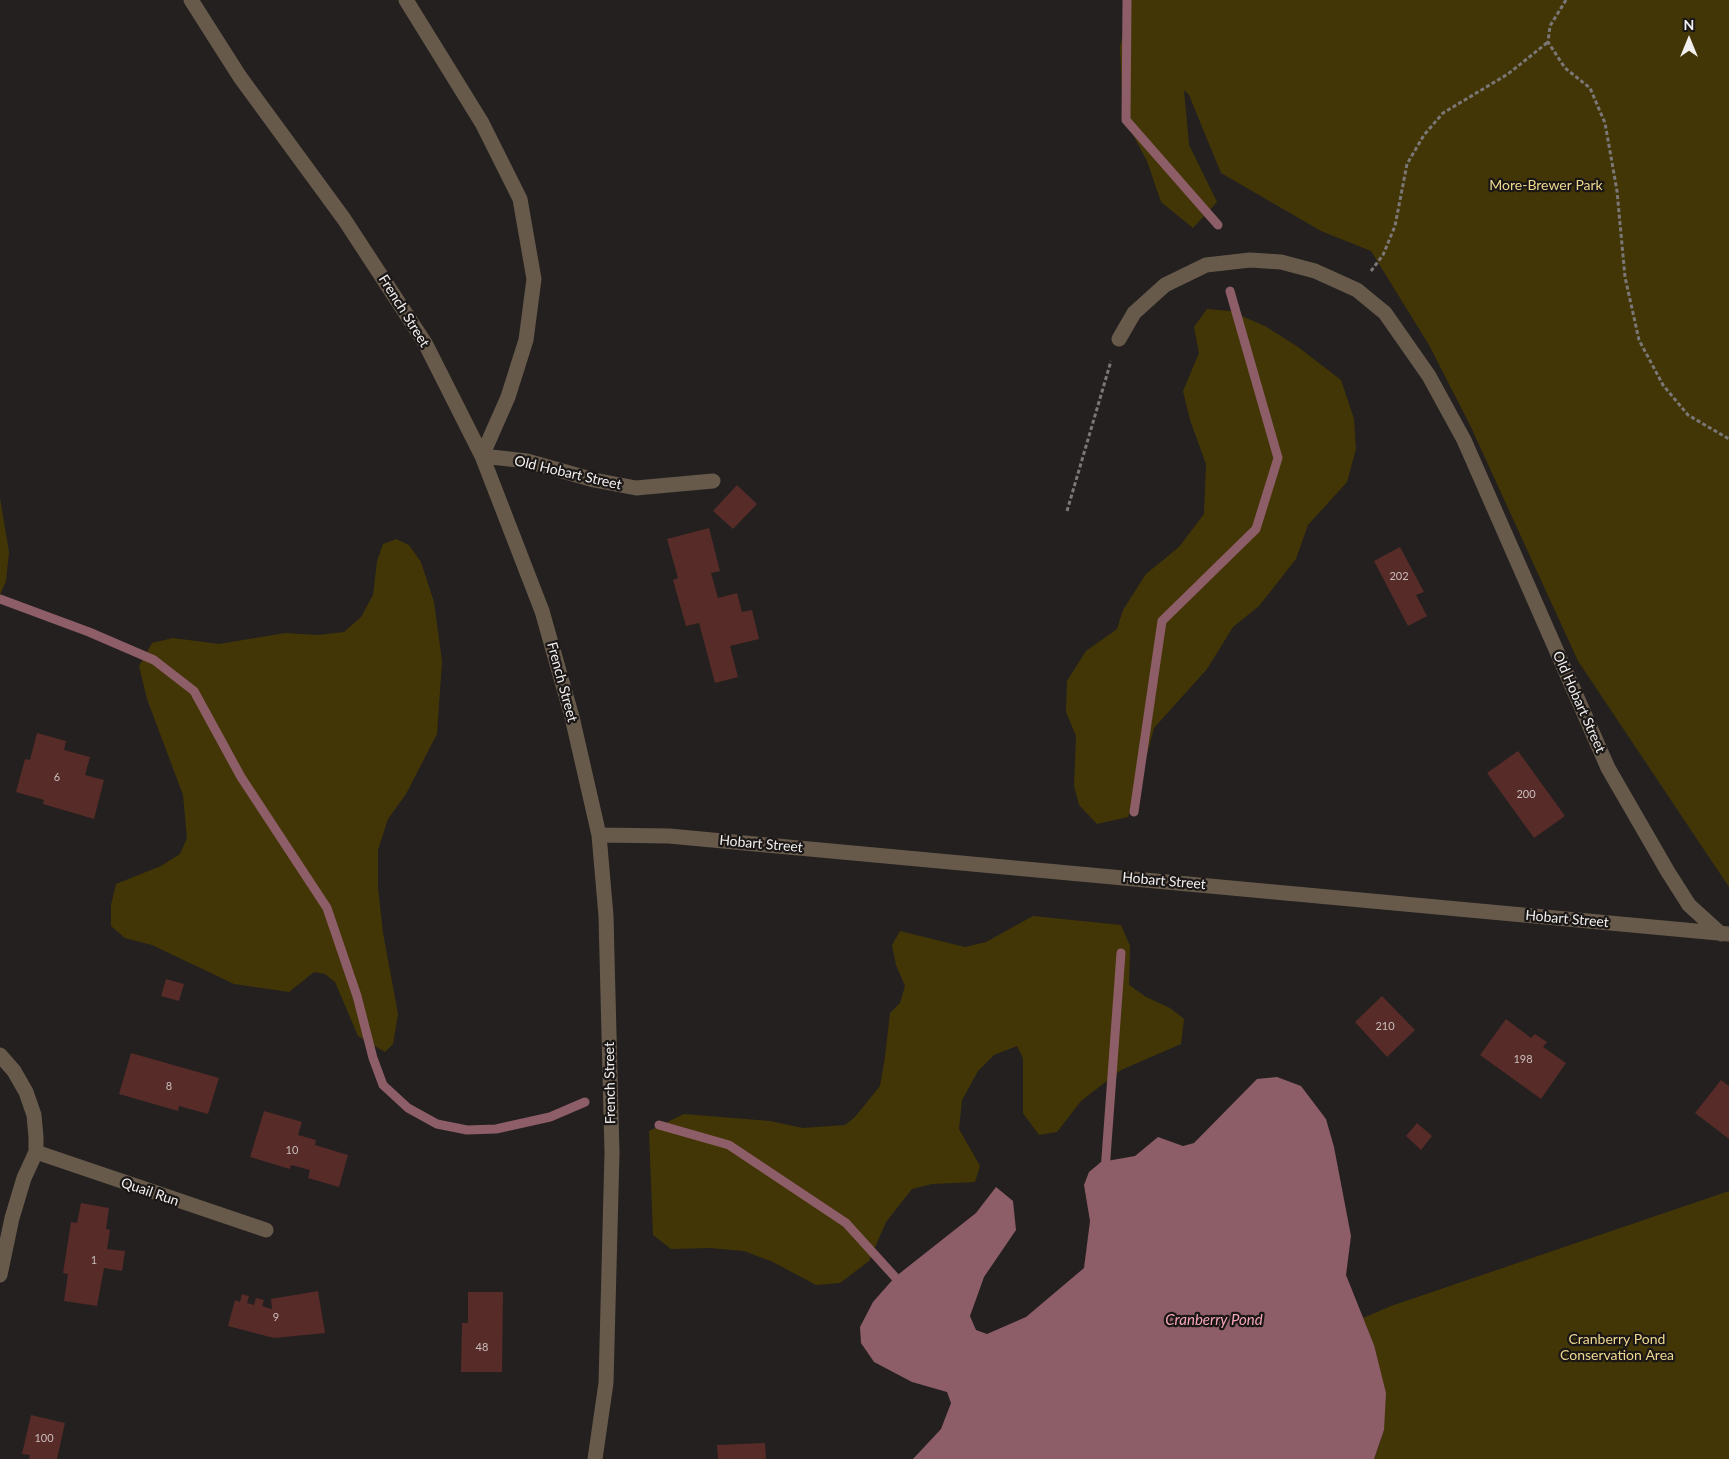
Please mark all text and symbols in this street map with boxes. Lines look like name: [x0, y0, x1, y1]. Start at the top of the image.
north arrow: [1664, 15, 1714, 65]
text: N: [1684, 16, 1694, 33]
park label: More-Brewer Park: [1489, 177, 1603, 193]
street label: French Street: [375, 272, 433, 350]
street label: Old Hobart Street: [513, 452, 623, 494]
house number: 202: [1389, 569, 1409, 583]
street label: French Street: [543, 640, 581, 724]
street label: Old Hobart Street: [1549, 649, 1609, 755]
house number: 6: [54, 770, 60, 784]
house number: 200: [1516, 787, 1536, 801]
street label: Hobart Street: [719, 832, 803, 856]
street label: Hobart Street: [1122, 869, 1206, 893]
street label: Hobart Street: [1525, 907, 1609, 931]
house number: 210: [1375, 1019, 1395, 1033]
street label: French Street: [601, 1042, 619, 1124]
house number: 198: [1513, 1052, 1533, 1066]
house number: 8: [166, 1079, 172, 1093]
house number: 10: [286, 1143, 298, 1157]
street label: Quail Run: [119, 1174, 181, 1210]
house number: 1: [91, 1253, 97, 1267]
house number: 9: [273, 1310, 279, 1324]
water label: Cranberry Pond: [1165, 1311, 1263, 1329]
park label: Cranberry Pond Conservation Area: [1560, 1331, 1674, 1364]
house number: 48: [476, 1340, 488, 1354]
house number: 100: [34, 1431, 54, 1445]

